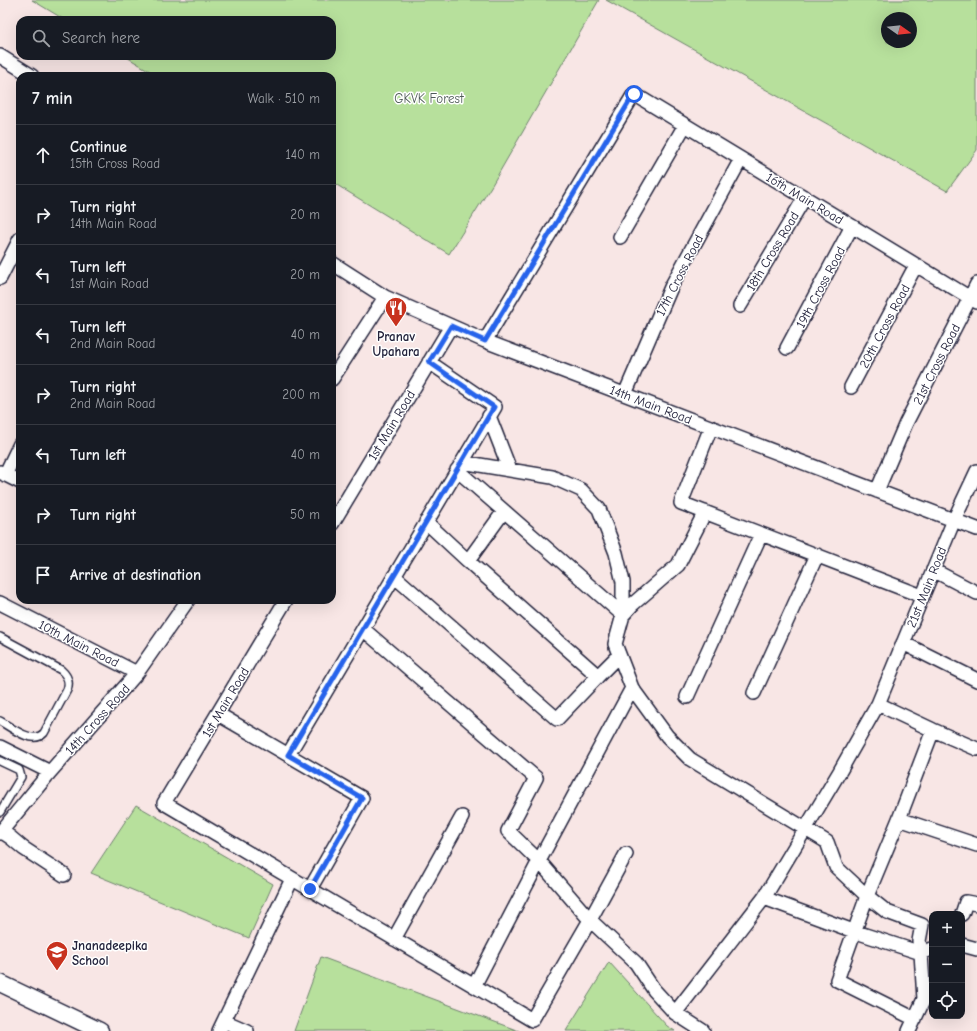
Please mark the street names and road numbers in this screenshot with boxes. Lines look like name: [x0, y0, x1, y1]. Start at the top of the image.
street label: 16th Main Road: [763, 169, 846, 227]
street label: 18th Cross Road: [743, 209, 802, 294]
street label: 17th Cross Road: [653, 232, 706, 318]
street label: 19th Cross Road: [793, 244, 848, 330]
street label: 20th Cross Road: [856, 282, 913, 371]
street label: 21st Cross Road: [910, 321, 963, 407]
street label: 14th Main Road: [608, 382, 694, 427]
street label: 1st Main Road: [365, 388, 418, 463]
street label: 21st Main Road: [903, 545, 949, 630]
street label: 10th Main Road: [36, 617, 121, 670]
street label: 1st Main Road: [199, 665, 252, 740]
street label: 14th Cross Road: [62, 681, 133, 758]

